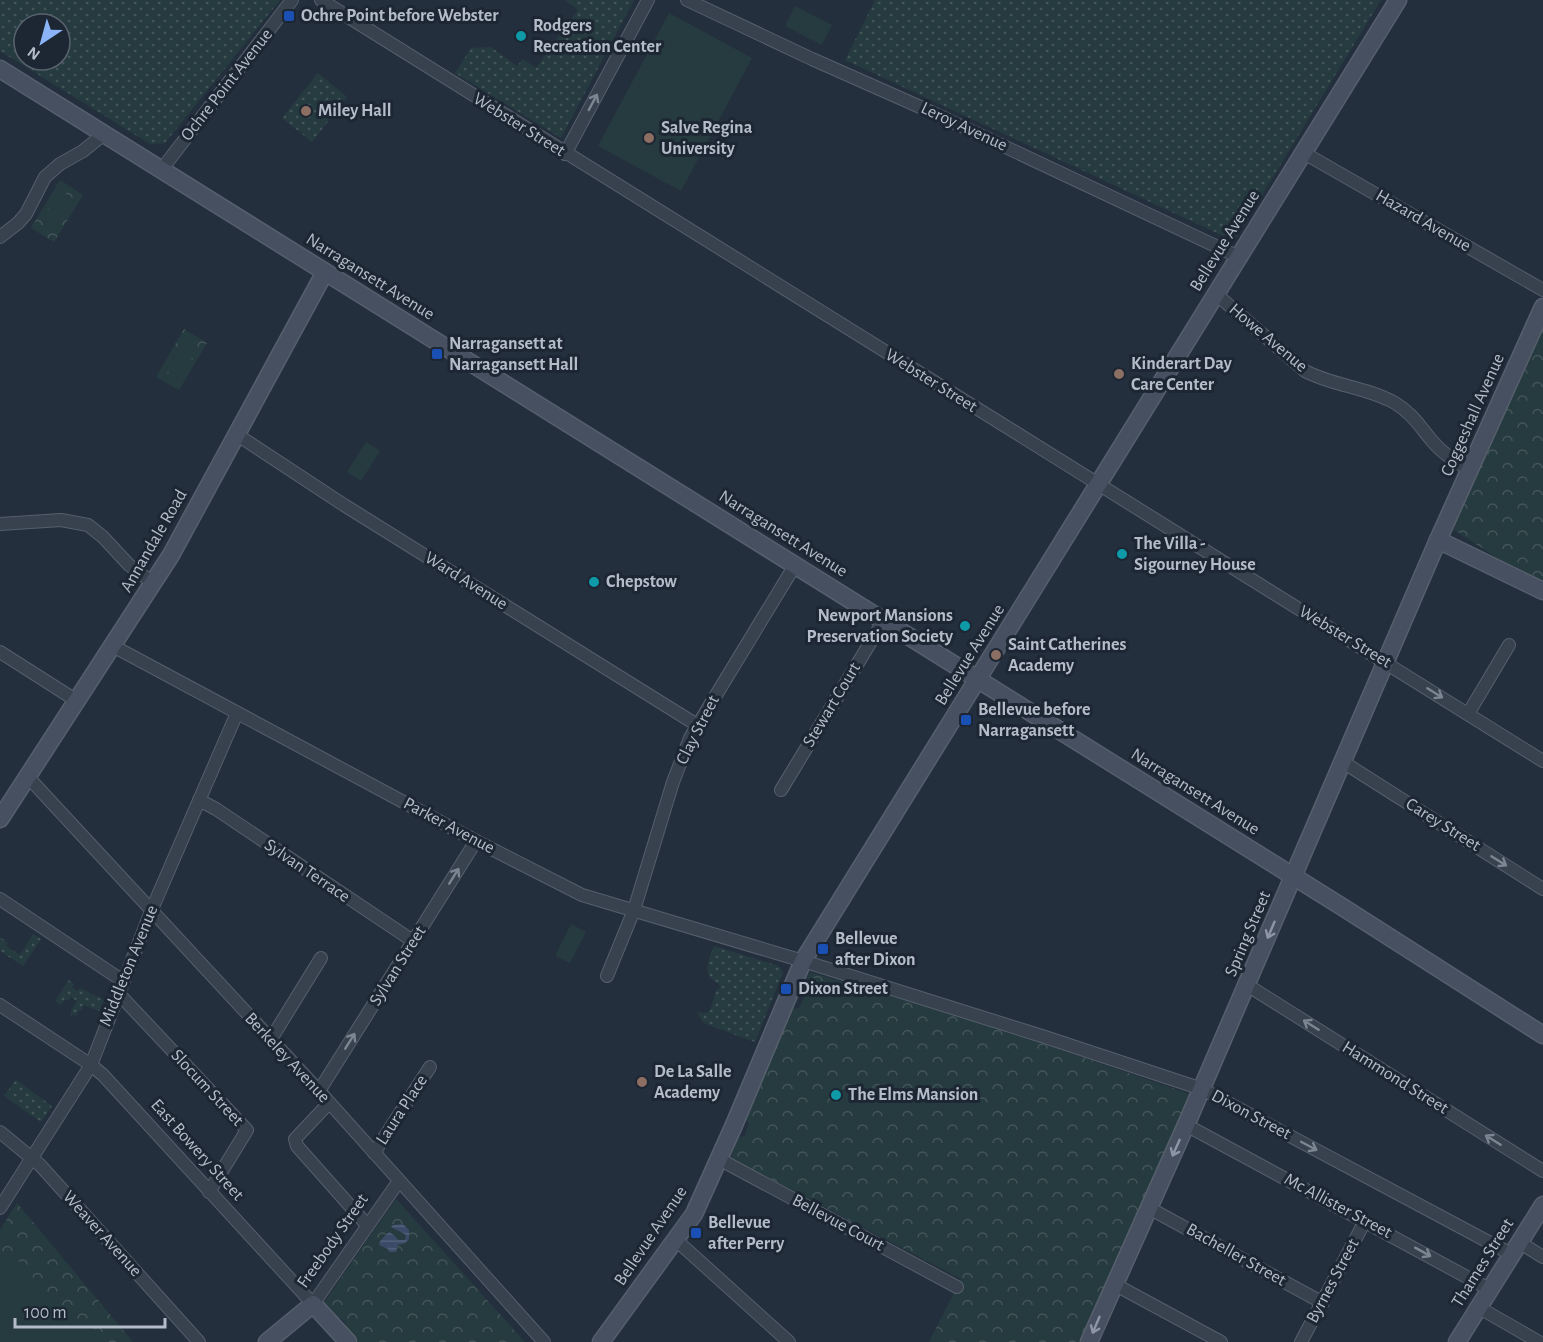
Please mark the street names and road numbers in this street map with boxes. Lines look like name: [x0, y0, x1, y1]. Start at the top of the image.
street label: Ochre Point Avenue: [178, 26, 276, 144]
street label: Webster Street: [470, 90, 568, 160]
street label: Leroy Avenue: [918, 99, 1010, 155]
street label: Bellevue Avenue: [1187, 187, 1263, 295]
street label: Hazard Avenue: [1372, 187, 1474, 255]
street label: Narragansett Avenue: [303, 230, 437, 324]
street label: Howe Avenue: [1225, 300, 1311, 376]
street label: Webster Street: [882, 346, 980, 416]
street label: Coggeshall Avenue: [1438, 351, 1508, 479]
street label: Annandale Road: [117, 487, 191, 595]
street label: Narragansett Avenue: [716, 487, 850, 581]
street label: Ward Avenue: [421, 549, 511, 613]
street label: Bellevue Avenue: [932, 601, 1008, 709]
street label: Webster Street: [1296, 602, 1395, 672]
street label: Stewart Court: [800, 659, 864, 750]
street label: Clay Street: [673, 692, 723, 767]
street label: Narragansett Avenue: [1128, 745, 1262, 839]
street label: Parker Avenue: [400, 794, 498, 858]
street label: Carey Street: [1402, 795, 1484, 855]
street label: Sylvan Terrace: [261, 836, 353, 906]
street label: Spring Street: [1222, 888, 1274, 979]
street label: Middleton Avenue: [97, 903, 161, 1029]
street label: Sylvan Street: [366, 923, 430, 1009]
street label: Berkeley Avenue: [241, 1010, 333, 1106]
street label: Hammond Street: [1339, 1038, 1451, 1118]
street label: Slocum Street: [167, 1046, 247, 1130]
street label: Laura Place: [373, 1072, 431, 1148]
street label: Dixon Street: [1208, 1087, 1294, 1143]
street label: East Bowery Street: [147, 1096, 247, 1204]
street label: Mc Allister Street: [1281, 1170, 1395, 1242]
street label: Bellevue Avenue: [611, 1183, 691, 1289]
street label: Weaver Avenue: [59, 1188, 145, 1280]
street label: Freebody Street: [294, 1191, 372, 1291]
street label: Bellevue Court: [789, 1191, 887, 1255]
street label: Thames Street: [1449, 1215, 1517, 1311]
street label: Bacheller Street: [1183, 1220, 1289, 1290]
street label: Byrnes Street: [1303, 1236, 1363, 1326]

